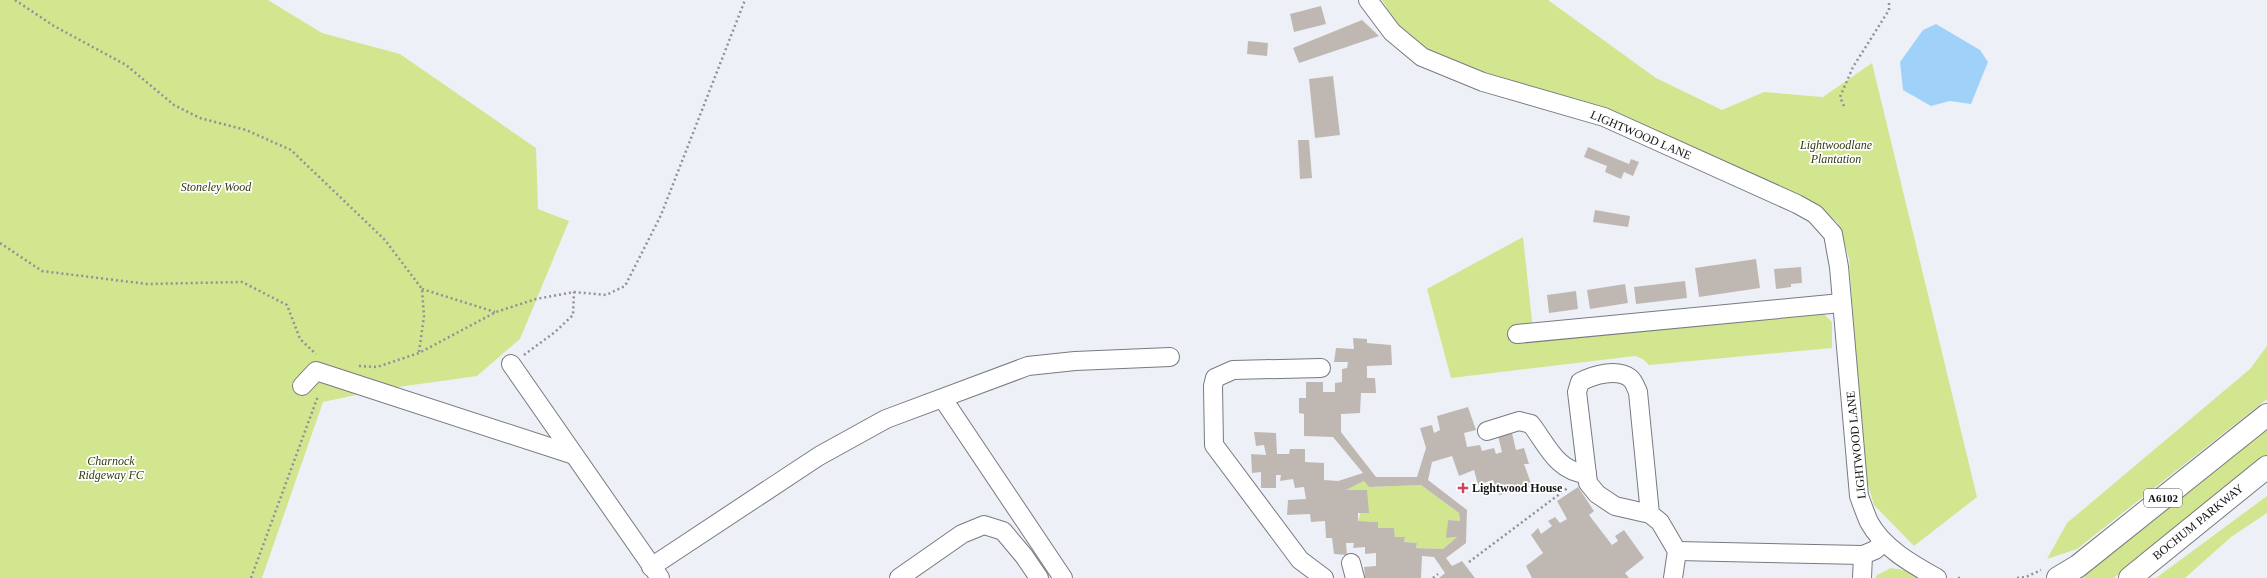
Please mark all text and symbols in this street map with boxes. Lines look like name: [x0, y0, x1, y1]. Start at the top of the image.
street label: LIGHTWOOD LANE: [1588, 107, 1694, 163]
park label: Lightwoodlane Plantation: [1799, 138, 1873, 166]
park label: Stoneley Wood: [181, 180, 252, 194]
street label: LIGHTWOOD LANE: [1843, 390, 1869, 500]
park label: Charnock Ridgeway FC: [77, 454, 145, 482]
place label: Lightwood House: [1472, 481, 1563, 495]
street label: BOCHUM PARKWAY: [2150, 481, 2246, 563]
marker: Lightwood House: [1457, 482, 1469, 494]
road number: A6102: [2144, 489, 2182, 507]

